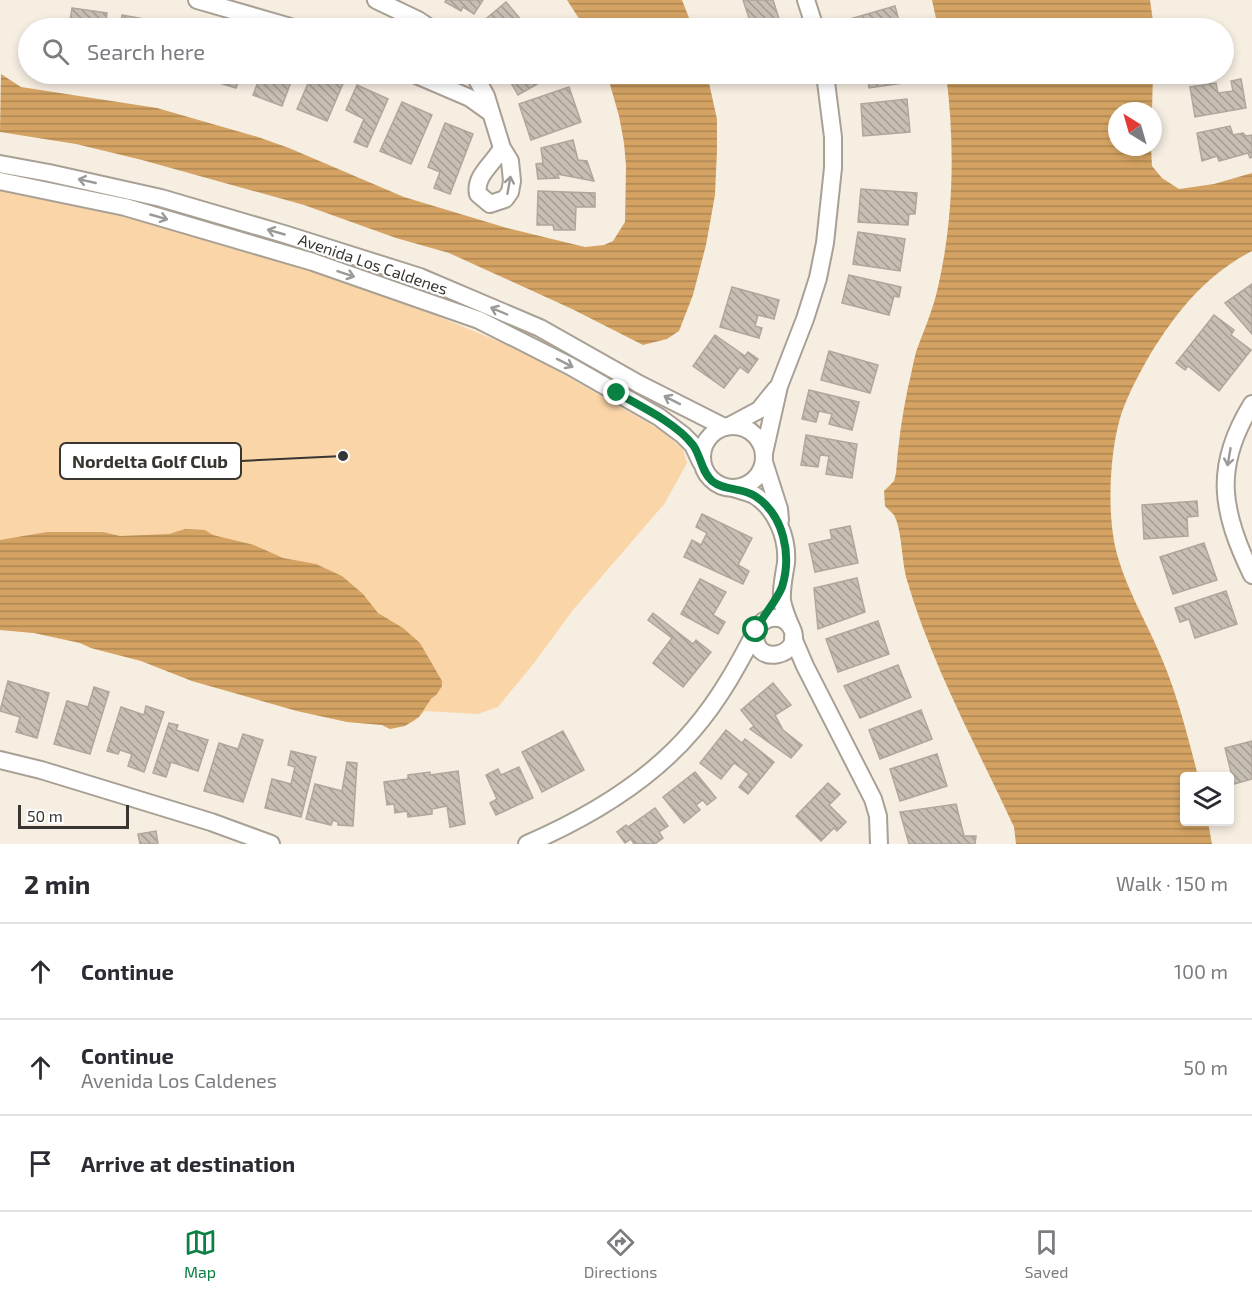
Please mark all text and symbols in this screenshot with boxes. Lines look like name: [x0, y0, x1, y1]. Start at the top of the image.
search box: [18, 18, 1234, 84]
icon: search: [39, 35, 72, 68]
text: Search here: [87, 38, 205, 64]
north arrow: [1108, 102, 1162, 156]
one-way arrow: [78, 175, 97, 187]
one-way arrow: [504, 176, 515, 195]
one-way arrow: [149, 212, 168, 223]
one-way arrow: [266, 226, 285, 237]
street label: Avenida Los Caldenes: [296, 229, 450, 298]
one-way arrow: [336, 269, 355, 280]
one-way arrow: [490, 305, 508, 316]
one-way arrow: [555, 358, 573, 370]
route end: [603, 379, 629, 405]
one-way arrow: [663, 394, 681, 406]
callout: Nordelta Golf Club: [60, 443, 241, 479]
one-way arrow: [1223, 447, 1234, 466]
text: Nordelta Golf Club: [72, 450, 228, 472]
route start: [742, 616, 768, 642]
map controls: [1180, 772, 1234, 826]
button: layers: [1180, 772, 1234, 826]
scale bar: [18, 802, 129, 830]
text: 50 m: [27, 806, 63, 825]
text: 2 min: [24, 868, 90, 899]
text: Walk · 150 m: [1116, 871, 1228, 895]
icon: ahead: [24, 955, 57, 988]
text: Continue: [81, 958, 174, 984]
text: 100 m: [1174, 959, 1228, 983]
text: Continue: [81, 1042, 174, 1068]
icon: ahead: [24, 1051, 57, 1084]
text: 50 m: [1183, 1055, 1228, 1079]
text: Avenida Los Caldenes: [81, 1068, 277, 1092]
icon: arrive: [24, 1147, 57, 1180]
text: Arrive at destination: [81, 1150, 295, 1176]
tab: Map: [184, 1226, 217, 1281]
tab: Directions: [584, 1226, 657, 1281]
tab: Saved: [1025, 1226, 1068, 1281]

